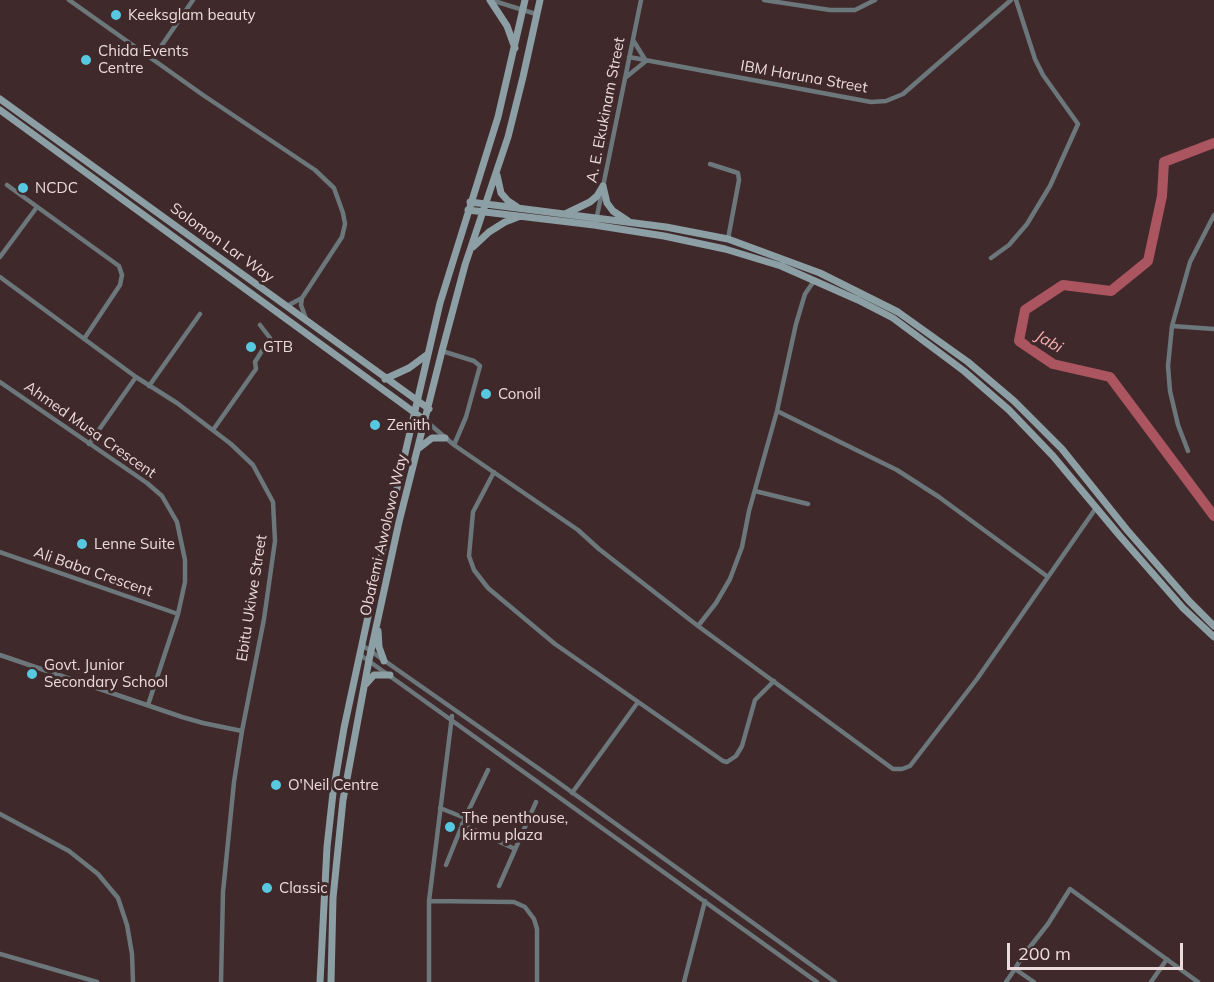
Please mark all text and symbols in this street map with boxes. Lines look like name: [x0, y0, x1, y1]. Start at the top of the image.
place label: Keeksglam beauty: [128, 6, 256, 24]
marker: Keeksglam beauty: [109, 8, 123, 22]
street label: A. E. Ekukinam Street: [583, 36, 629, 184]
place label: Chida Events Centre: [98, 42, 189, 77]
marker: Chida Events Centre: [79, 53, 93, 67]
street label: IBM Haruna Street: [739, 57, 869, 97]
place label: NCDC: [35, 179, 78, 197]
marker: NCDC: [16, 181, 30, 195]
street label: Solomon Lar Way: [167, 199, 277, 287]
water label: Jabi: [1032, 327, 1066, 357]
place label: GTB: [263, 338, 293, 356]
marker: GTB: [244, 340, 258, 354]
street label: Ahmed Musa Crescent: [21, 378, 159, 482]
place label: Conoil: [498, 385, 541, 403]
marker: Conoil: [479, 387, 493, 401]
place label: Zenith: [387, 416, 430, 434]
marker: Zenith: [368, 418, 382, 432]
street label: Obafemi Awolowo Way: [357, 452, 411, 618]
street label: Ebitu Ukiwe Street: [233, 533, 271, 663]
place label: Lenne Suite: [94, 535, 175, 553]
marker: Lenne Suite: [75, 537, 89, 551]
street label: Ali Baba Crescent: [32, 543, 154, 601]
place label: Govt. Junior Secondary School: [44, 656, 168, 691]
marker: Govt. Junior Secondary School: [25, 667, 39, 681]
place label: O'Neil Centre: [288, 776, 379, 794]
marker: O'Neil Centre: [269, 778, 283, 792]
place label: The penthouse, kirmu plaza: [462, 809, 568, 844]
marker: The penthouse, kirmu plaza: [443, 820, 457, 834]
place label: Classic: [279, 879, 328, 897]
marker: Classic: [260, 881, 274, 895]
scale bar: [1010, 931, 1186, 969]
text: 200 m: [1018, 942, 1071, 965]

